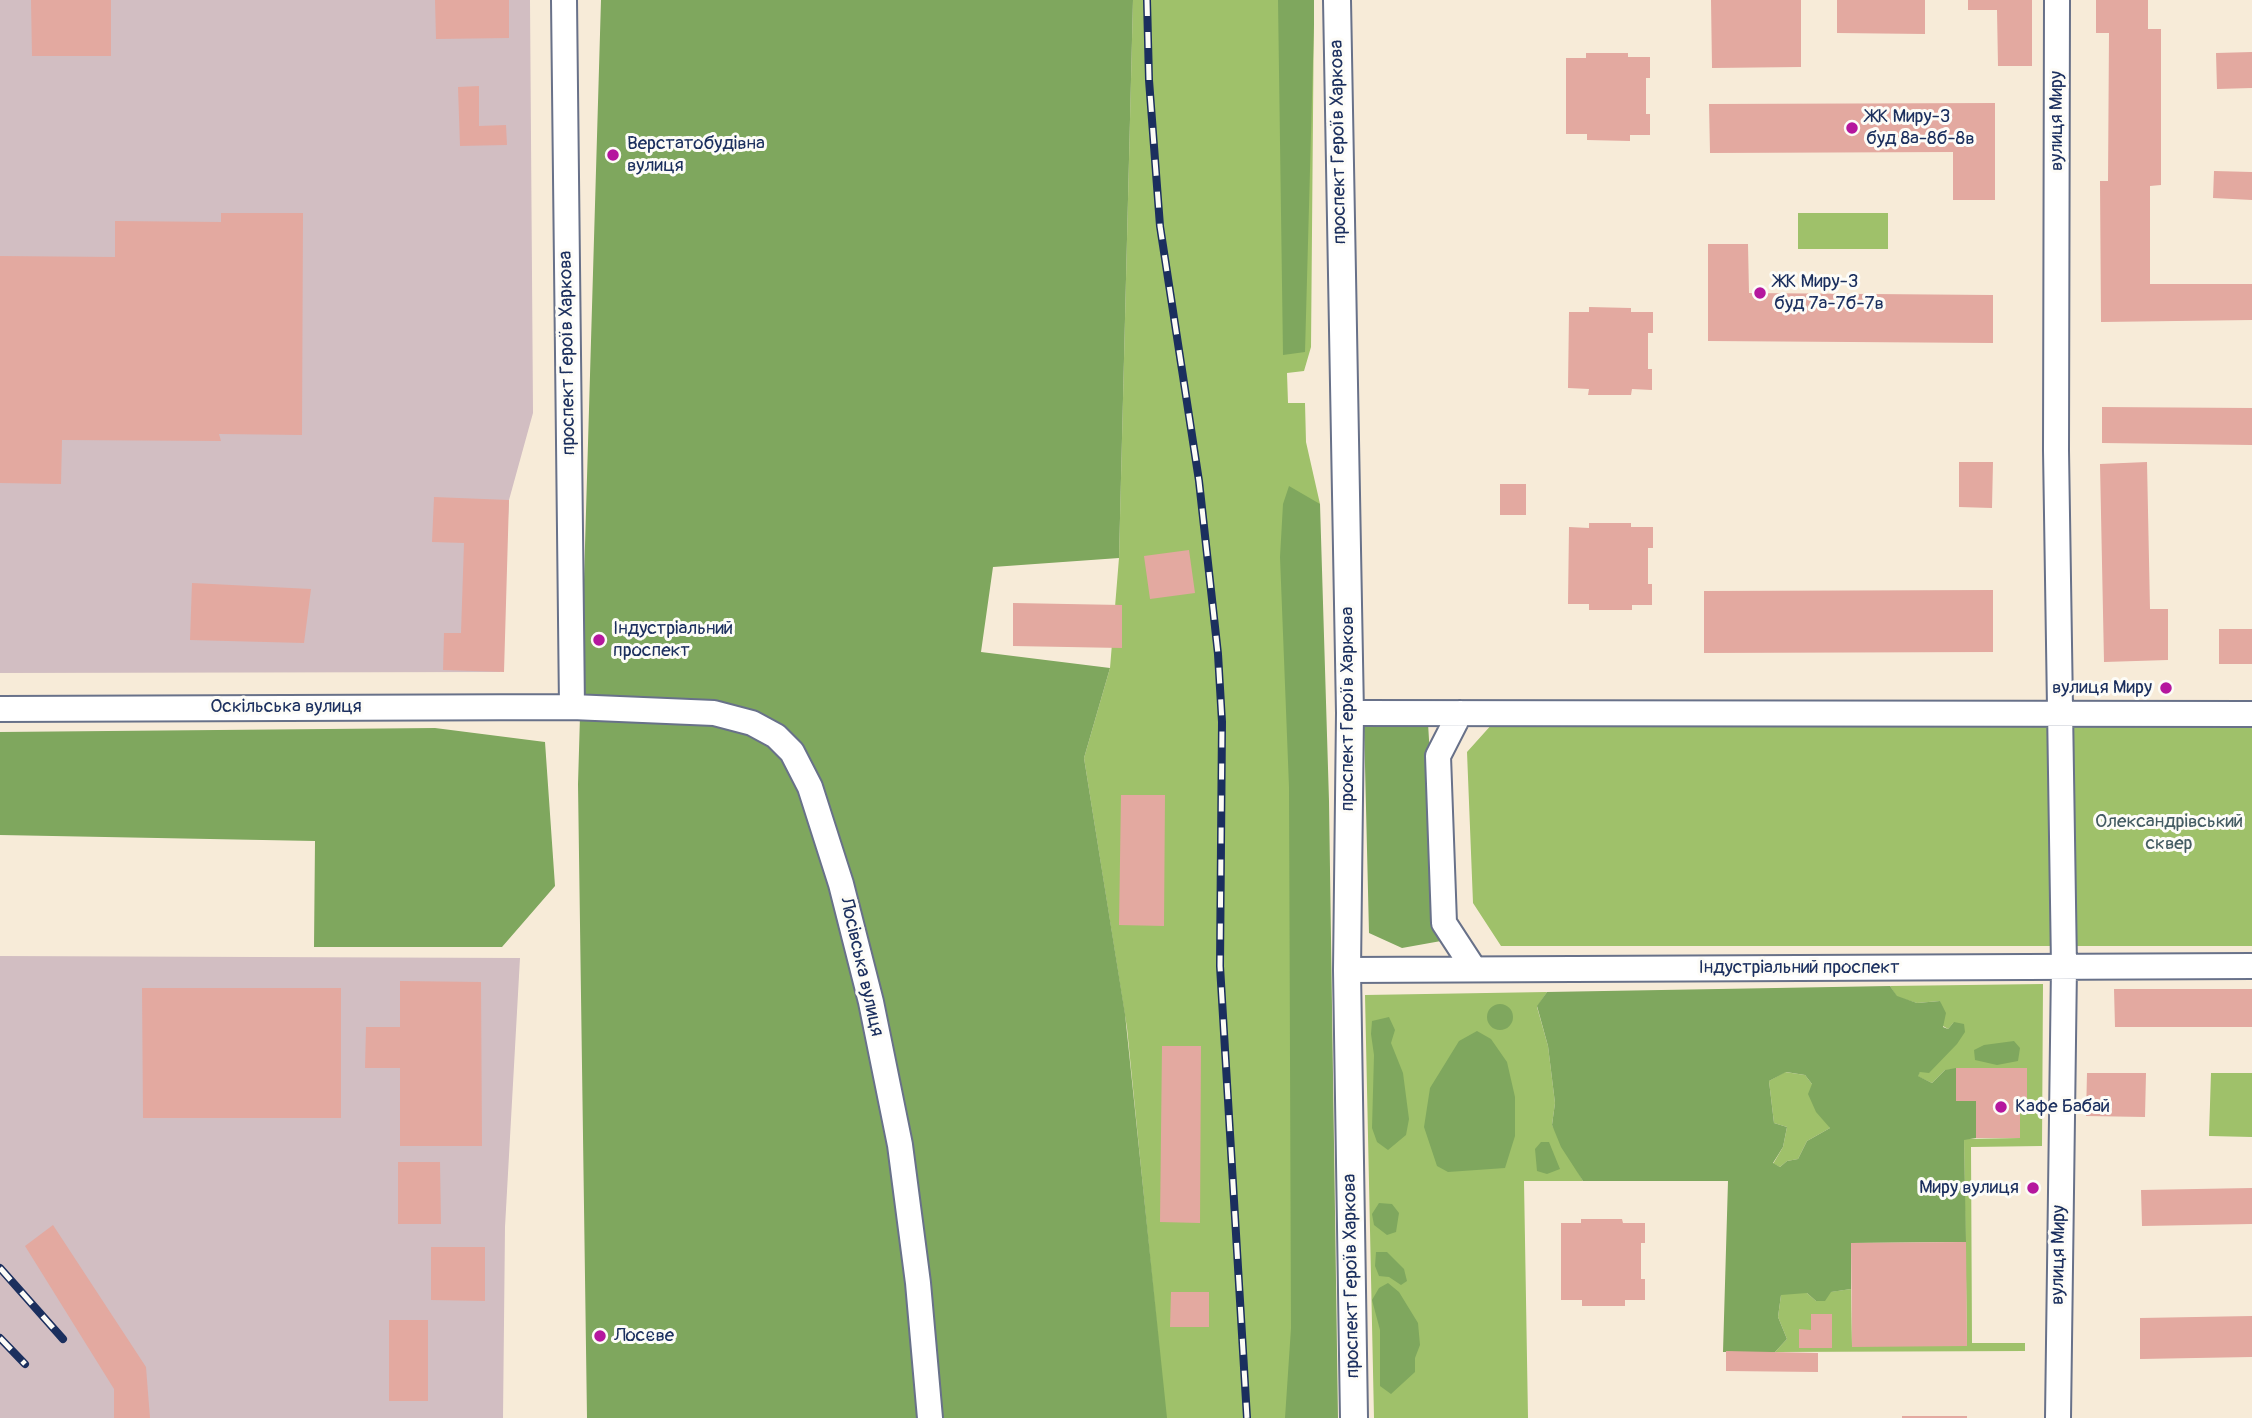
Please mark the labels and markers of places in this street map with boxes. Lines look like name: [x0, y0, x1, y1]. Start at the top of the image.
place label: ЖК Миру-3 буд 8а-8б-8в: [1866, 106, 1975, 150]
marker: ЖК Миру-3 буд 8а-8б-8в: [1844, 120, 1860, 136]
place label: Верстатобудівна вулиця: [627, 133, 765, 177]
marker: Верстатобудівна вулиця: [605, 147, 621, 163]
place label: ЖК Миру-3 буд 7а-7б-7в: [1774, 271, 1884, 315]
marker: ЖК Миру-3 буд 7а-7б-7в: [1752, 285, 1768, 301]
place label: Індустріальний проспект: [613, 618, 733, 662]
marker: Індустріальний проспект: [591, 632, 607, 648]
place label: вулиця Миру: [2052, 677, 2152, 699]
marker: вулиця Миру: [2158, 680, 2174, 696]
place label: Кафе Бабай: [2015, 1096, 2110, 1118]
marker: Кафе Бабай: [1993, 1099, 2009, 1115]
place label: Миру вулиця: [1919, 1177, 2019, 1199]
marker: Миру вулиця: [2025, 1180, 2041, 1196]
place label: Лосєве: [614, 1325, 674, 1347]
marker: Лосєве: [592, 1328, 608, 1344]

